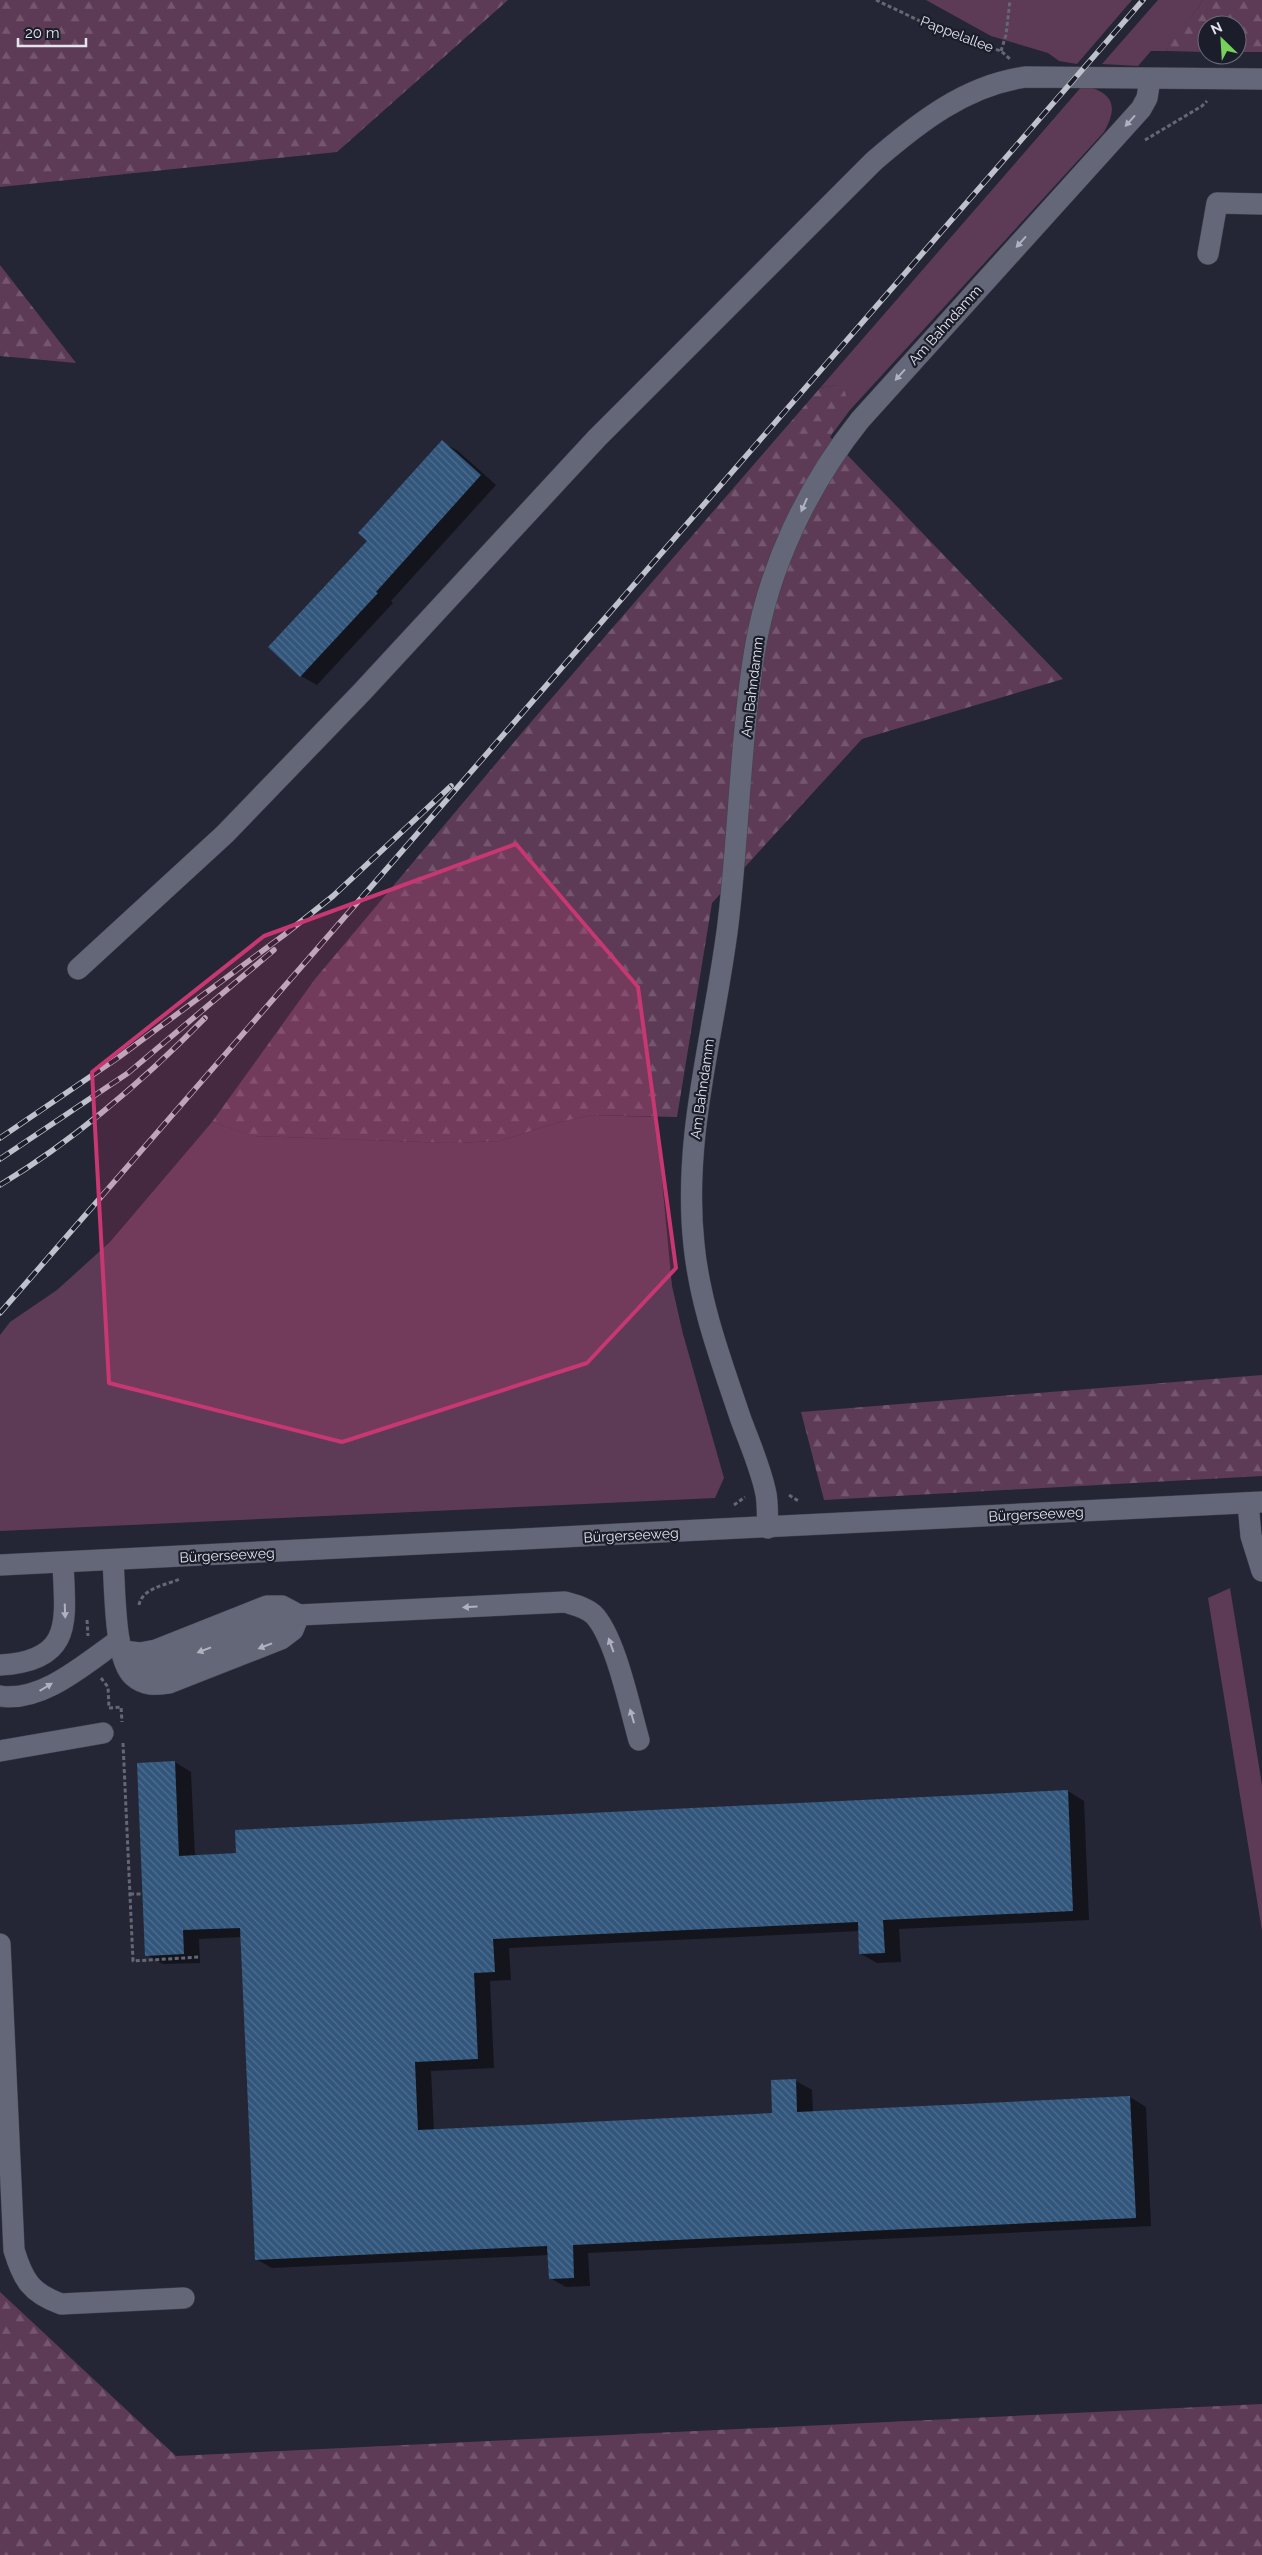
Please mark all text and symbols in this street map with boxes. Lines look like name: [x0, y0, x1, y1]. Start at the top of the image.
street label: Pappelallee: [918, 13, 996, 55]
scale bar: [18, 15, 85, 47]
north arrow: [1197, 15, 1247, 65]
text: N: [1208, 19, 1225, 38]
text: 20 m: [25, 24, 60, 42]
one-way arrow: [1124, 115, 1136, 127]
one-way arrow: [1015, 235, 1027, 247]
street label: Am Bahndamm: [905, 282, 985, 368]
one-way arrow: [894, 369, 906, 381]
one-way arrow: [800, 498, 808, 512]
street label: Am Bahndamm: [738, 636, 766, 738]
street label: Am Bahndamm: [687, 1038, 717, 1140]
street label: Bürgerseeweg: [988, 1504, 1084, 1524]
street label: Bürgerseeweg: [583, 1525, 679, 1545]
street label: Bürgerseeweg: [179, 1545, 275, 1565]
one-way arrow: [462, 1603, 478, 1611]
one-way arrow: [61, 1604, 69, 1620]
one-way arrow: [606, 1637, 614, 1652]
one-way arrow: [257, 1642, 272, 1650]
one-way arrow: [196, 1646, 211, 1654]
one-way arrow: [40, 1683, 53, 1692]
one-way arrow: [628, 1708, 636, 1723]

